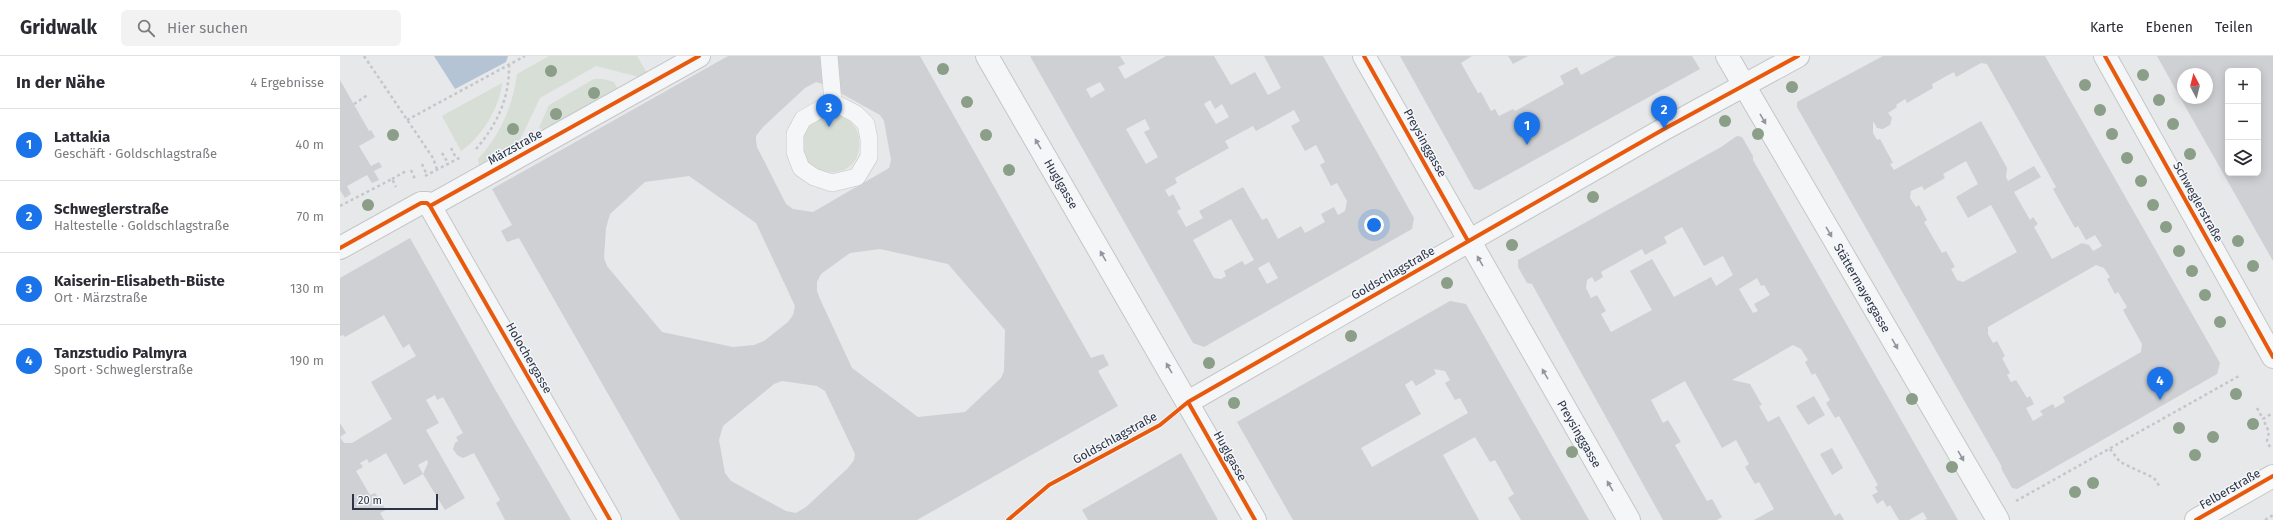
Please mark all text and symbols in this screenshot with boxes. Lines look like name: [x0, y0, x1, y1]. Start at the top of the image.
search box: [121, 10, 401, 46]
text: Gridwalk: [20, 16, 97, 39]
icon: search: [135, 17, 157, 39]
text: Hier suchen: [167, 19, 248, 37]
text: Karte: [2090, 19, 2124, 36]
text: Ebenen: [2146, 19, 2193, 36]
text: Teilen: [2215, 19, 2253, 36]
north arrow: [2177, 68, 2213, 104]
map controls: [2225, 68, 2261, 176]
button: +: [2225, 68, 2261, 104]
text: In der Nähe: [16, 72, 105, 93]
text: 4 Ergebnisse: [250, 75, 324, 90]
pin: 3: [816, 94, 842, 127]
pin: 2: [1651, 96, 1677, 129]
button: −: [2225, 104, 2261, 140]
street label: Preysinggasse: [1401, 107, 1449, 179]
pin: 1: [1514, 112, 1540, 145]
one-way arrow: [1760, 113, 1767, 125]
street label: Märzstraße: [485, 126, 545, 168]
text: Lattakia: [54, 128, 110, 146]
text: 1: [26, 137, 32, 152]
text: 40 m: [295, 137, 324, 152]
one-way arrow: [1034, 138, 1041, 150]
button: layers: [2225, 140, 2261, 176]
text: Geschäft · Goldschlagstraße: [54, 146, 217, 161]
street label: Huglgasse: [1041, 157, 1081, 211]
street label: Schweglerstraße: [2170, 159, 2226, 245]
text: Schweglerstraße: [54, 200, 169, 218]
text: 2: [26, 209, 32, 224]
text: 70 m: [297, 209, 324, 224]
your location: [1364, 215, 1384, 235]
text: Haltestelle · Goldschlagstraße: [54, 218, 229, 233]
one-way arrow: [1826, 226, 1833, 238]
street label: Stättermayergasse: [1831, 241, 1893, 335]
street label: Goldschlagstraße: [1349, 243, 1437, 303]
one-way arrow: [1100, 250, 1107, 262]
one-way arrow: [1476, 255, 1483, 267]
text: Kaiserin-Elisabeth-Büste: [54, 272, 225, 290]
text: 3: [26, 281, 32, 296]
text: 130 m: [290, 281, 324, 296]
text: Ort · Märzstraße: [54, 290, 148, 305]
street label: Holochergasse: [503, 320, 555, 396]
one-way arrow: [1891, 338, 1898, 350]
text: Tanzstudio Palmyra: [54, 344, 187, 362]
text: 4: [25, 353, 33, 368]
text: 190 m: [290, 353, 324, 368]
text: Sport · Schweglerstraße: [54, 362, 193, 377]
one-way arrow: [1165, 363, 1172, 374]
pin: 4: [2147, 367, 2173, 400]
one-way arrow: [1541, 368, 1548, 380]
street label: Preysinggasse: [1554, 398, 1604, 470]
street label: Goldschlagstraße: [1071, 409, 1159, 467]
street label: Huglgasse: [1211, 429, 1249, 483]
one-way arrow: [1957, 450, 1964, 462]
street label: Felberstraße: [2197, 466, 2263, 512]
one-way arrow: [1606, 480, 1613, 492]
scale bar: [352, 492, 438, 511]
text: 20 m: [358, 494, 382, 507]

